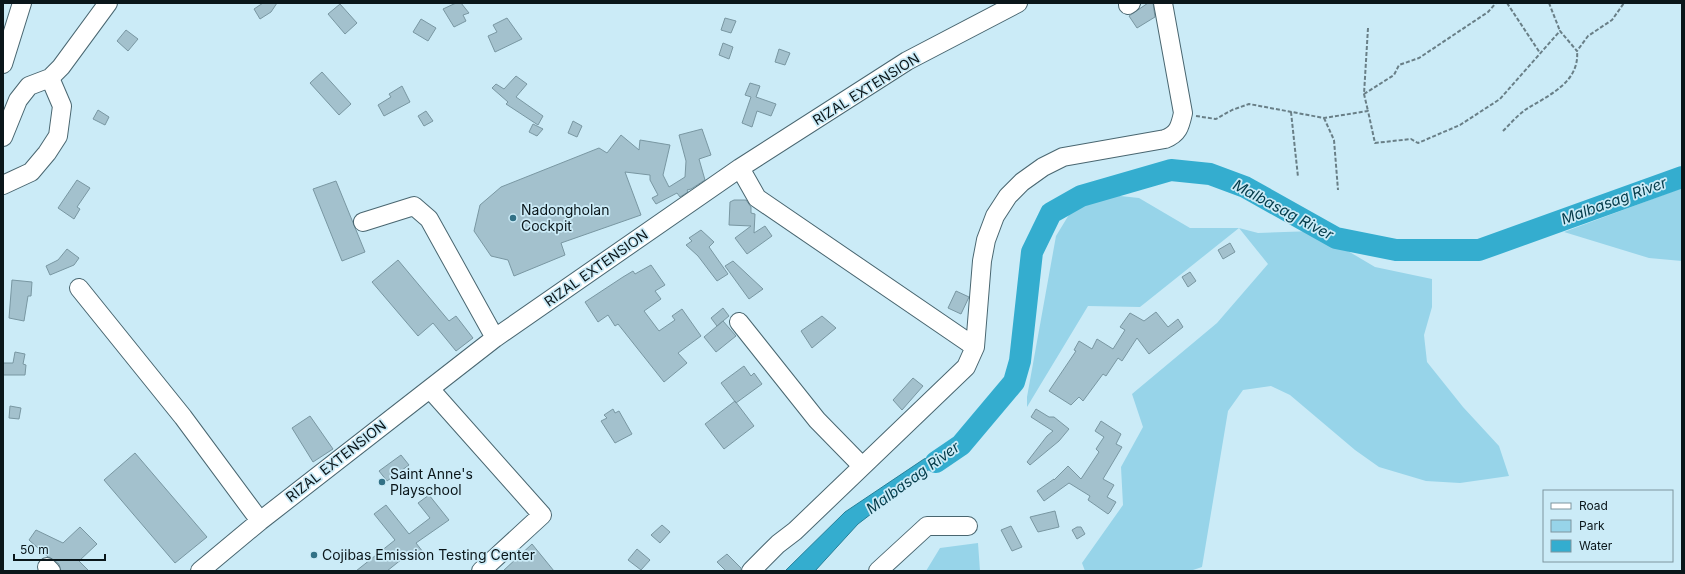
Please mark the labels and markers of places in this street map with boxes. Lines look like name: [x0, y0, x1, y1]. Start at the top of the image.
place label: Nadongholan Cockpit: [521, 201, 609, 234]
marker: Nadongholan Cockpit: [508, 213, 518, 223]
place label: Saint Anne's Playschool: [390, 465, 473, 498]
marker: Saint Anne's Playschool: [377, 477, 387, 487]
place label: Cojibas Emission Testing Center: [322, 546, 535, 563]
marker: Cojibas Emission Testing Center: [309, 550, 319, 560]

